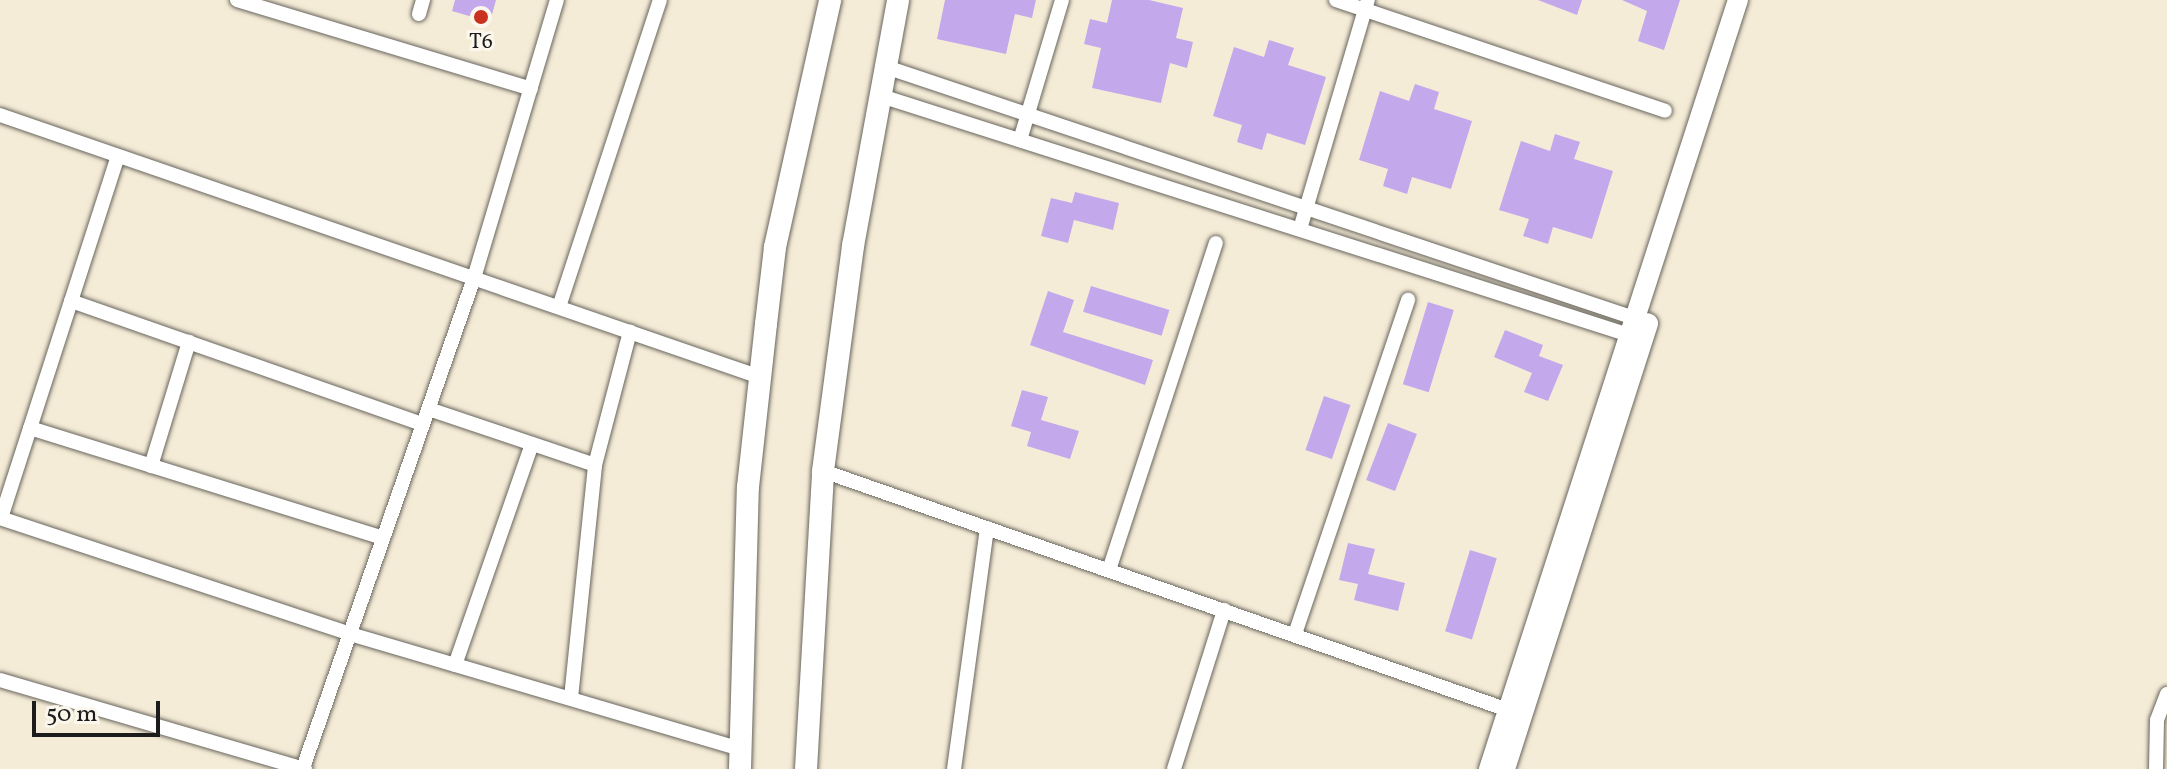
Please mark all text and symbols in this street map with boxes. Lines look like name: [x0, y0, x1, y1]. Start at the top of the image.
marker: T6: [472, 8, 490, 26]
place label: T6: [469, 30, 493, 56]
scale bar: [36, 685, 164, 735]
text: 50 m: [46, 698, 98, 732]

